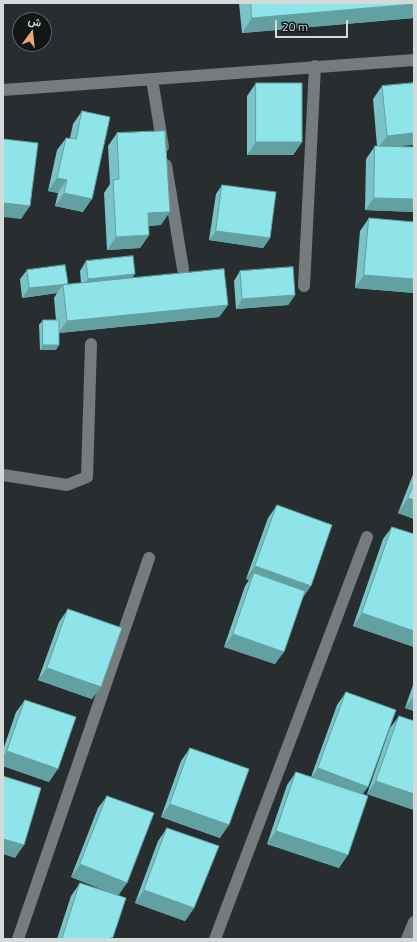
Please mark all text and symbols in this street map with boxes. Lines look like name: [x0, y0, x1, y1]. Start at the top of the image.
north arrow: [12, 12, 52, 52]
text: ش: [26, 12, 43, 31]
scale bar: [277, 12, 350, 38]
text: 20 m: [282, 17, 308, 36]

